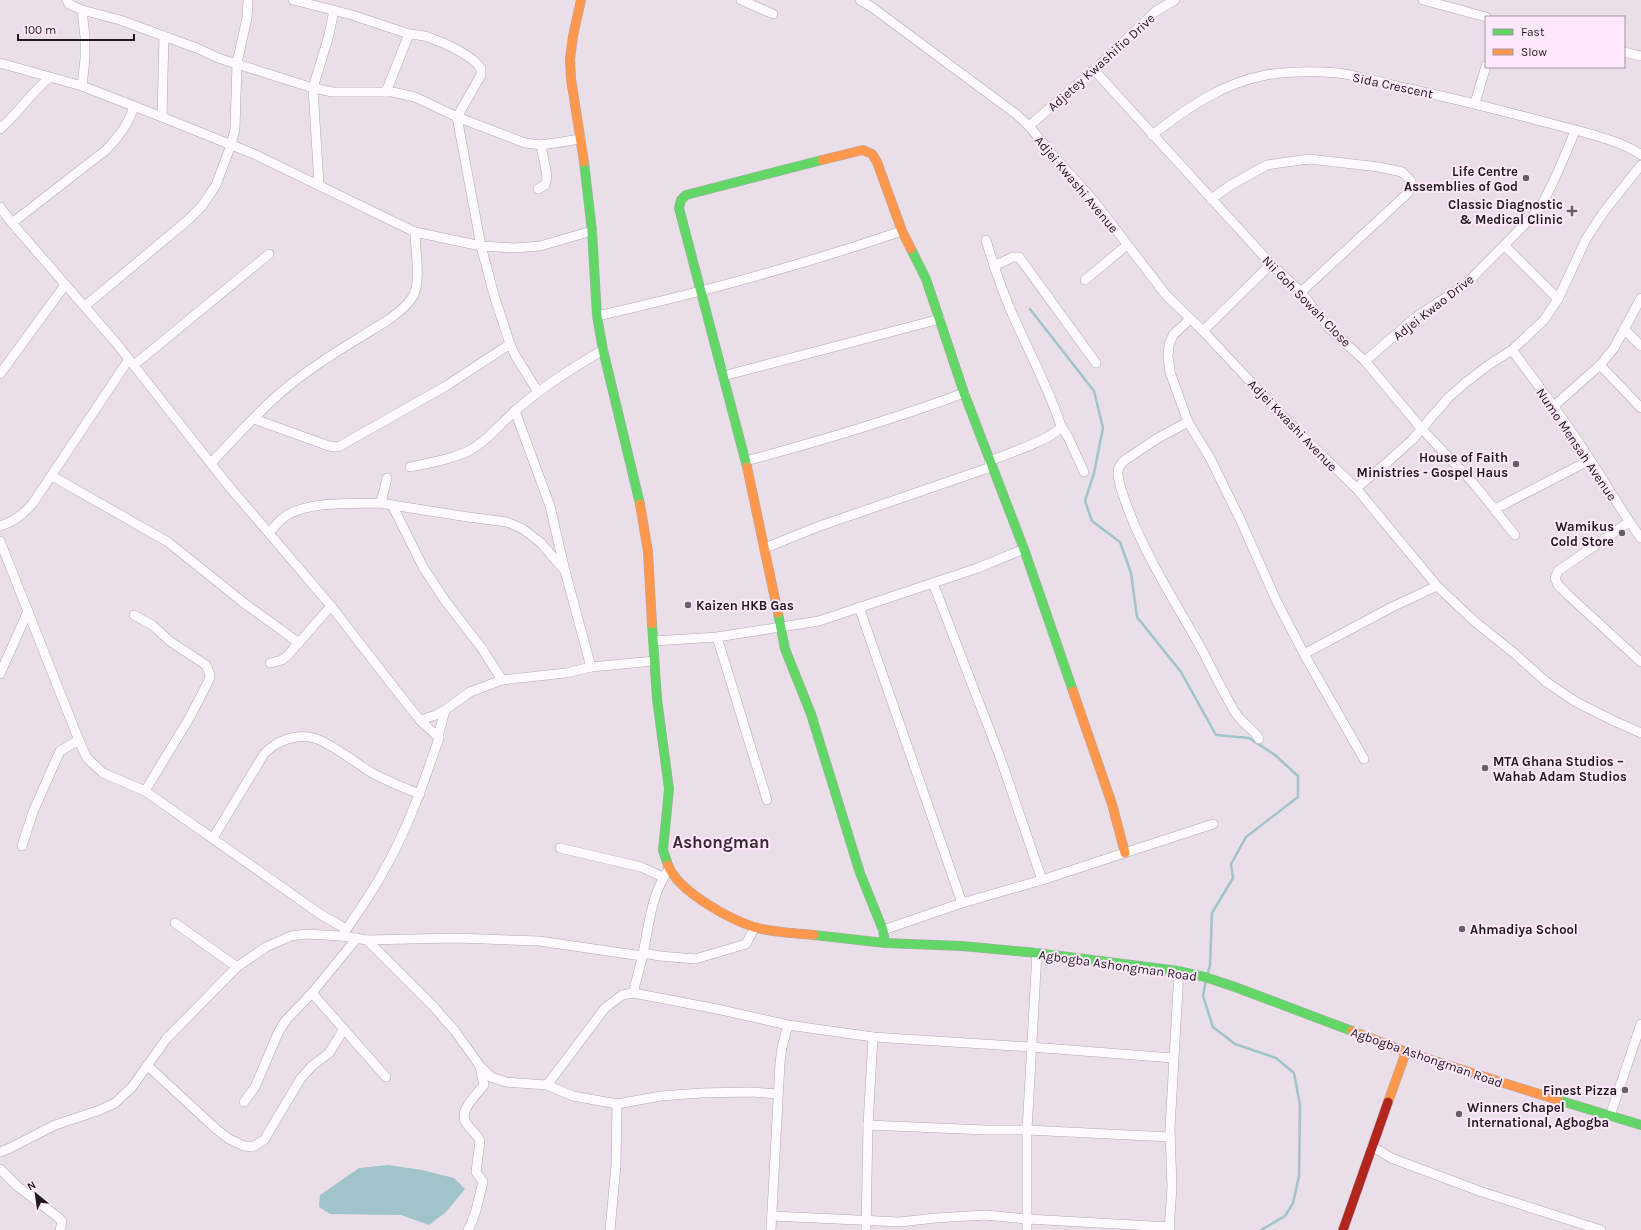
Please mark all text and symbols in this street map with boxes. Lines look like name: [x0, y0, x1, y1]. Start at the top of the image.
street label: Adjetey Kwashifio Drive: [1045, 10, 1158, 114]
scale bar: [18, 16, 134, 42]
legend: [1485, 16, 1625, 68]
text: 100 m: [24, 23, 56, 37]
text: Fast: [1521, 25, 1545, 39]
text: Slow: [1521, 45, 1547, 59]
street label: Sida Crescent: [1351, 70, 1435, 101]
street label: Adjei Kwashi Avenue: [1032, 133, 1122, 236]
place label: Life Centre Assemblies of God: [1404, 164, 1518, 194]
marker: Life Centre Assemblies of God: [1521, 173, 1531, 183]
place label: Classic Diagnostic & Medical Clinic: [1448, 197, 1563, 227]
marker: Classic Diagnostic & Medical Clinic: [1566, 205, 1578, 217]
street label: Nii Goh Sowah Close: [1259, 253, 1354, 350]
street label: Adjei Kwao Drive: [1390, 271, 1477, 343]
street label: Adjei Kwashi Avenue: [1245, 376, 1341, 475]
street label: Numo Mensah Avenue: [1533, 385, 1620, 504]
place label: House of Faith Ministries - Gospel Haus: [1357, 450, 1508, 480]
marker: House of Faith Ministries - Gospel Haus: [1511, 459, 1521, 469]
place label: Wamikus Cold Store: [1550, 519, 1614, 549]
marker: Wamikus Cold Store: [1617, 528, 1627, 538]
place label: Kaizen HKB Gas: [696, 598, 794, 613]
marker: Kaizen HKB Gas: [683, 600, 693, 610]
place label: MTA Ghana Studios – Wahab Adam Studios: [1493, 754, 1627, 784]
marker: MTA Ghana Studios – Wahab Adam Studios: [1480, 763, 1490, 773]
district label: Ashongman: [673, 832, 769, 852]
place label: Ahmadiya School: [1470, 922, 1578, 937]
marker: Ahmadiya School: [1457, 924, 1467, 934]
street label: Agbogba Ashongman Road: [1038, 947, 1198, 984]
street label: Agbogba Ashongman Road: [1349, 1024, 1505, 1091]
place label: Finest Pizza: [1543, 1083, 1617, 1098]
marker: Finest Pizza: [1620, 1085, 1630, 1095]
place label: Winners Chapel International, Agbogba: [1467, 1100, 1609, 1130]
marker: Winners Chapel International, Agbogba: [1454, 1109, 1464, 1119]
north arrow: [16, 1174, 56, 1214]
text: N: [25, 1178, 38, 1193]

